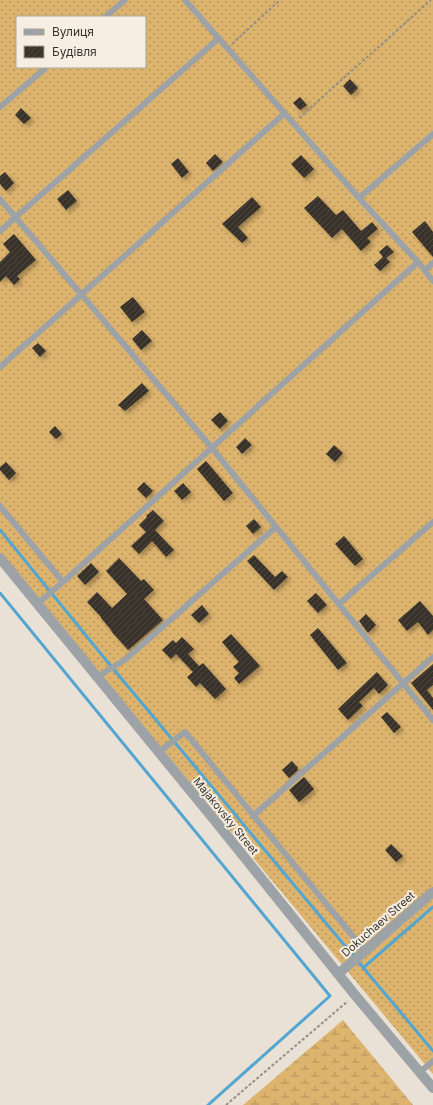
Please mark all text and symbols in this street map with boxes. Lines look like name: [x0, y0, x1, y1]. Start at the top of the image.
legend: [16, 16, 146, 68]
text: Вулиця: [52, 24, 94, 39]
text: Будівля: [52, 44, 97, 59]
street label: Majakovsky Street: [191, 774, 262, 858]
street label: Dokuchaev Street: [338, 888, 418, 960]

